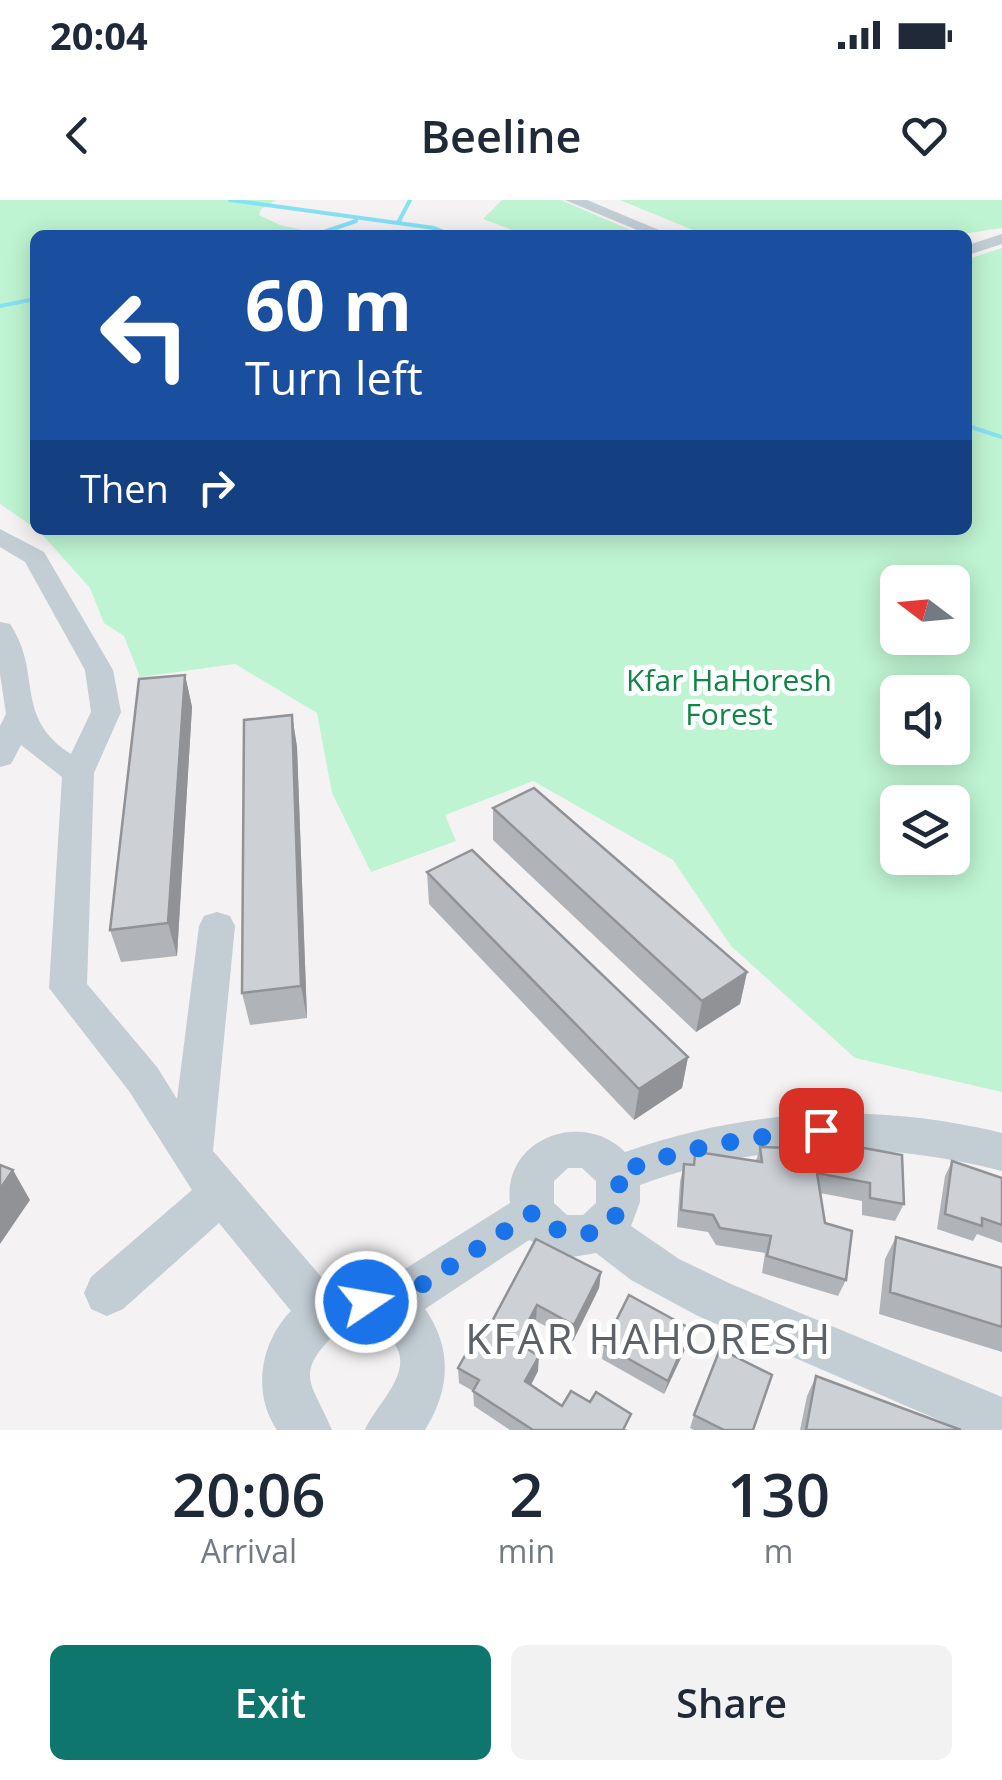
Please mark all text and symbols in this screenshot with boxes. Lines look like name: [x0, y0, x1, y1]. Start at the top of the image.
text: 20:04: [50, 9, 148, 61]
text: Beeline: [420, 105, 582, 166]
icon: back: [50, 108, 105, 163]
icon: heart: [897, 108, 952, 163]
text: 60 m: [245, 256, 412, 352]
icon: left: [80, 270, 210, 400]
text: Turn left: [245, 347, 423, 408]
icon: right: [189, 460, 244, 515]
text: Then: [80, 462, 169, 514]
north arrow: [880, 565, 970, 655]
map controls: [880, 565, 970, 875]
park label: Kfar HaHoresh Forest: [626, 659, 832, 734]
button: sound: [880, 675, 970, 765]
button: layers: [880, 785, 970, 875]
pin: [779, 1088, 864, 1173]
icon: arrive: [794, 1103, 849, 1158]
position arrow: [314, 1250, 418, 1354]
district label: KFAR HAHORESH: [465, 1309, 833, 1366]
text: 20:06: [172, 1453, 326, 1535]
text: 2: [509, 1453, 544, 1535]
text: 130: [727, 1453, 830, 1535]
text: Arrival: [201, 1529, 297, 1572]
text: min: [498, 1529, 555, 1572]
text: m: [764, 1529, 793, 1572]
button: Exit: [50, 1645, 491, 1760]
button: Share: [511, 1645, 952, 1760]

